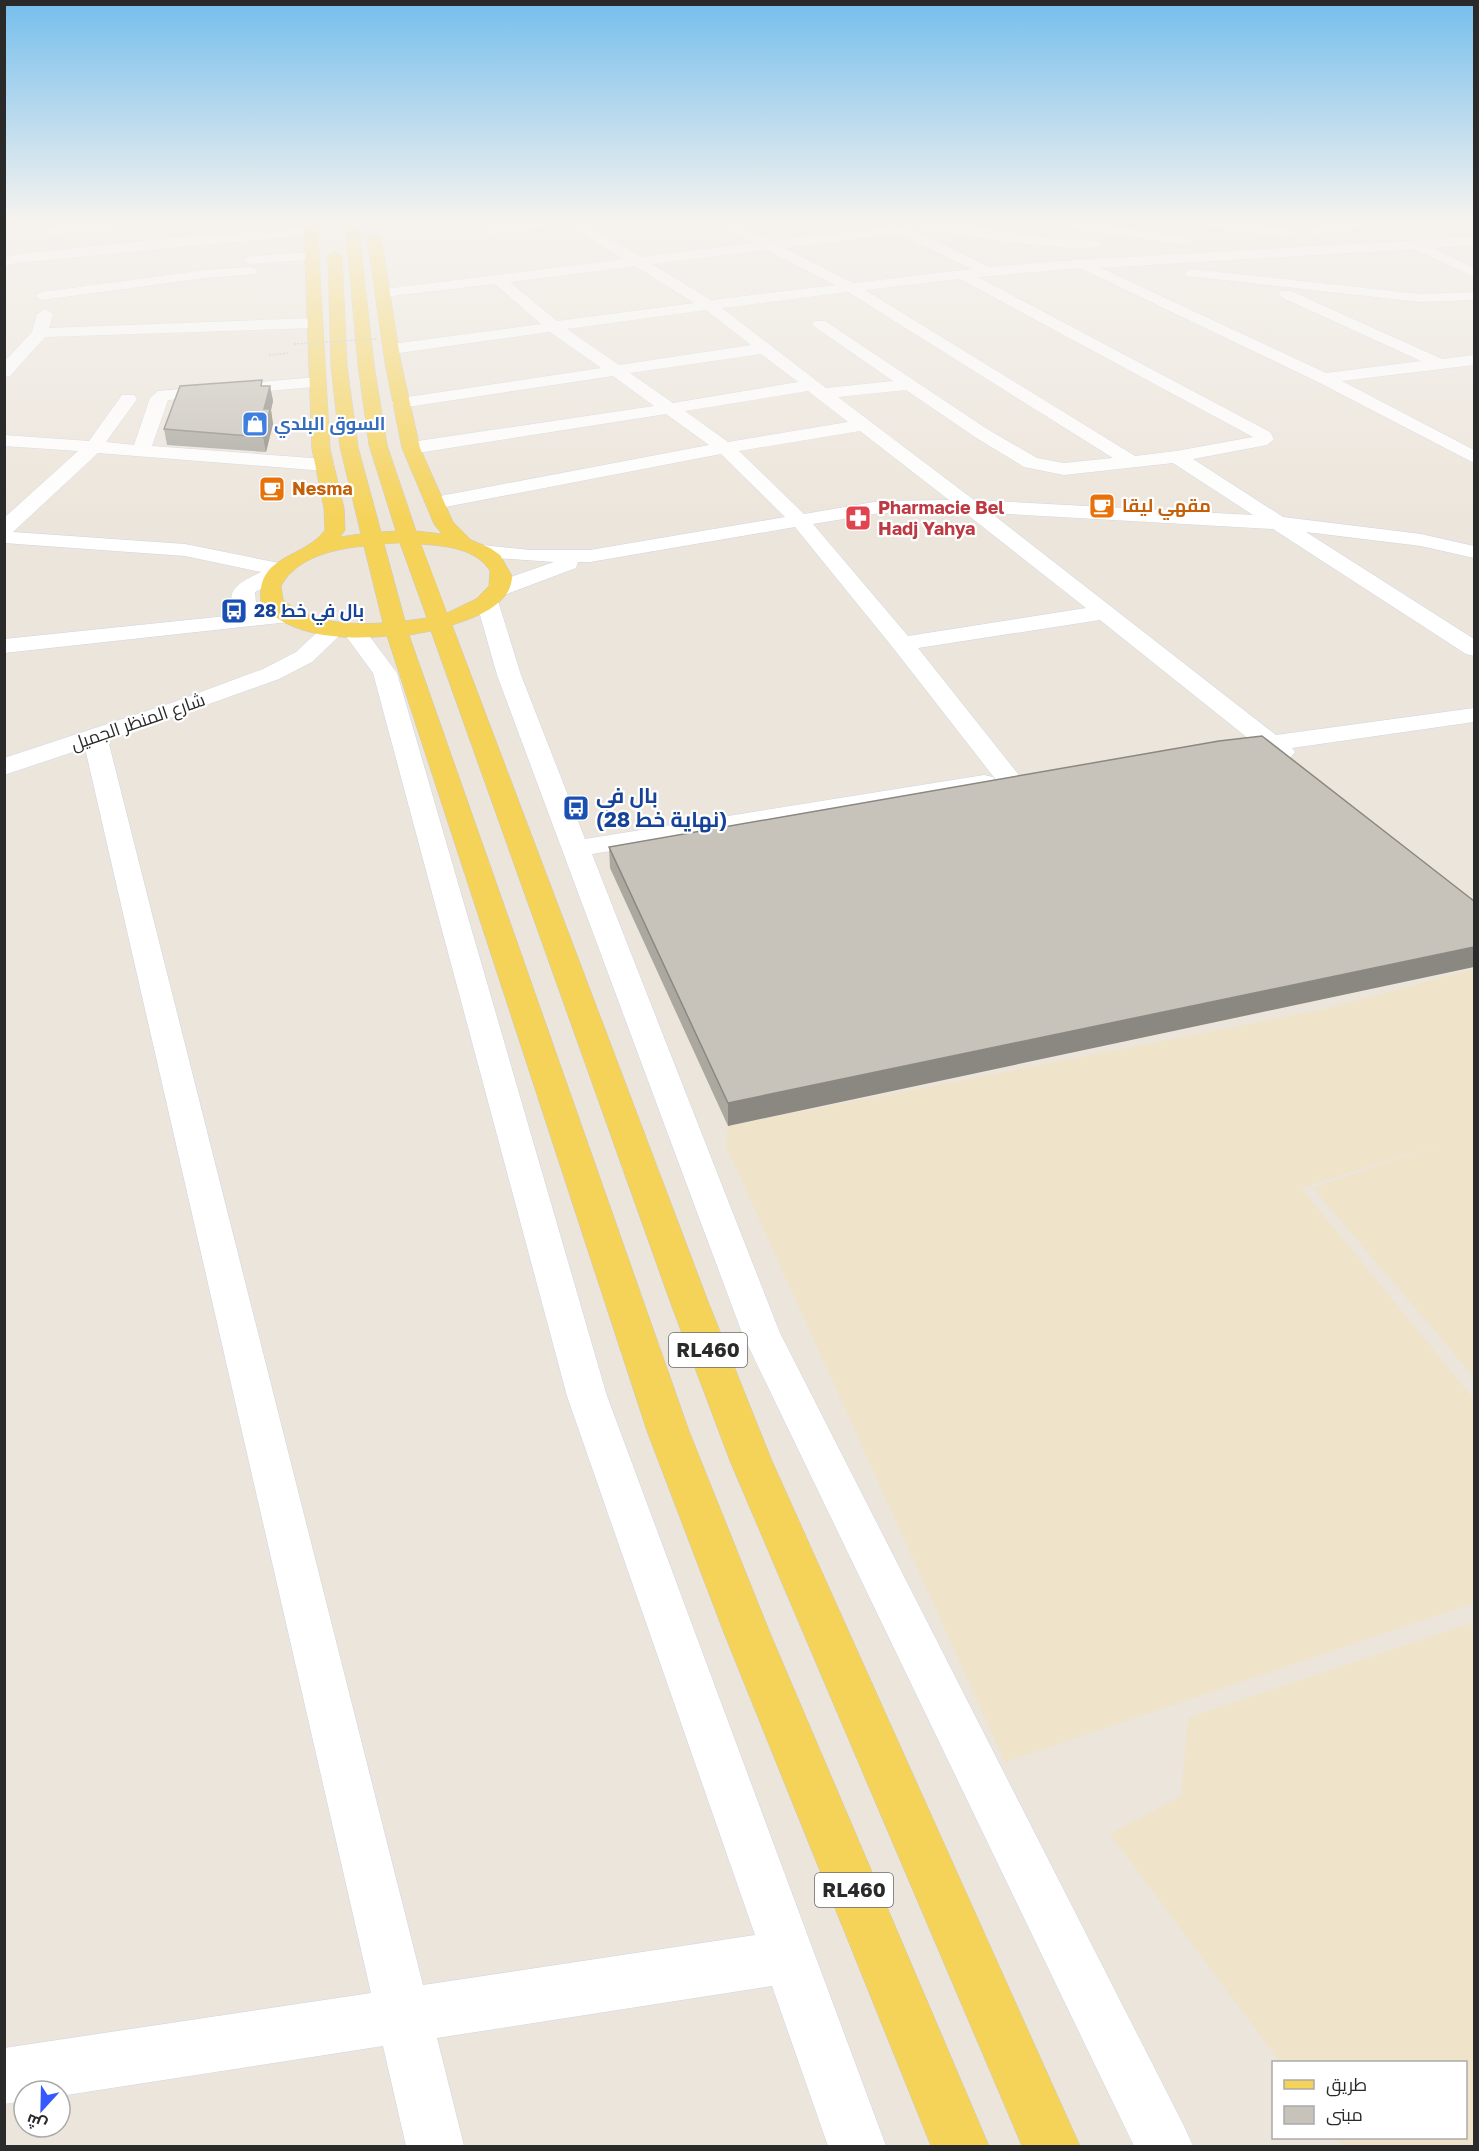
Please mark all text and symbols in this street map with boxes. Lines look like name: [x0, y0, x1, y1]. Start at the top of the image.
shop icon: السوق البلدي: [240, 409, 270, 439]
place label: السوق البلدي: [274, 412, 385, 438]
cafe icon: Nesma: [257, 474, 287, 504]
place label: Nesma: [292, 477, 353, 499]
cafe icon: مقهي ليقا: [1087, 491, 1117, 521]
place label: مقهي ليقا: [1122, 494, 1211, 521]
place label: Pharmacie Bel Hadj Yahya: [878, 496, 1004, 539]
pharmacy icon: Pharmacie Bel Hadj Yahya: [843, 503, 873, 533]
bus stop icon: بال في خط 28: [219, 596, 249, 626]
place label: بال في خط 28: [254, 599, 364, 626]
street label: شارع المنظر الجميل: [68, 688, 208, 756]
place label: بال في (نهاية خط 28): [596, 782, 727, 833]
bus stop icon: بال في (نهاية خط 28): [561, 793, 591, 823]
road number: RL460: [669, 1333, 747, 1367]
road number: RL460: [815, 1873, 893, 1907]
legend: [1272, 2061, 1467, 2139]
text: طريق: [1326, 2073, 1367, 2097]
north arrow: [12, 2079, 72, 2139]
text: مبنى: [1326, 2103, 1363, 2126]
text: ش: [23, 2110, 50, 2136]

